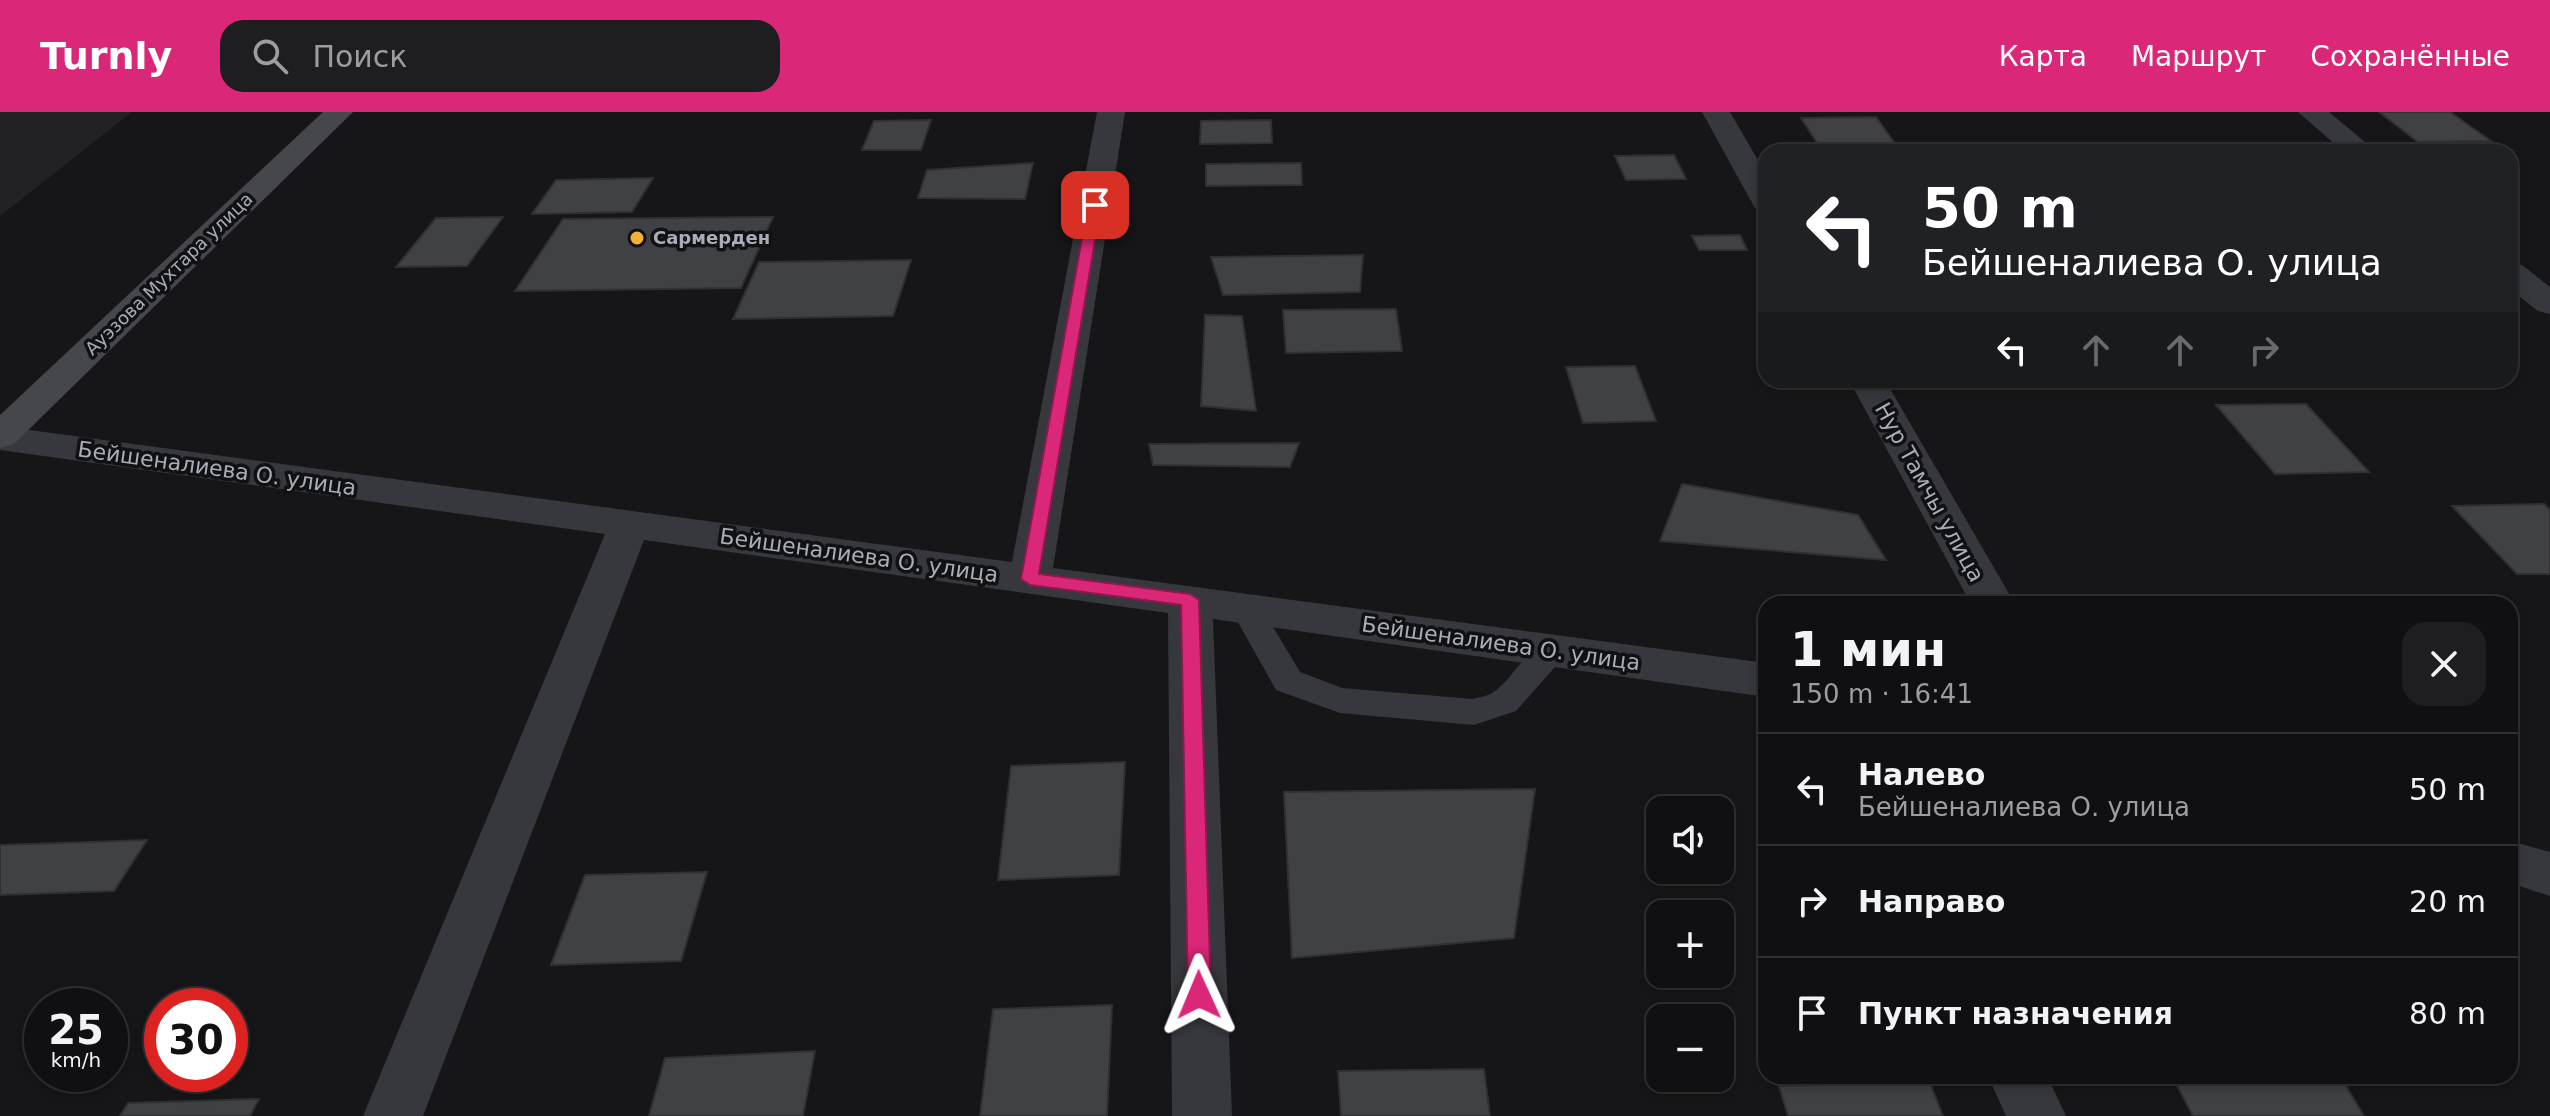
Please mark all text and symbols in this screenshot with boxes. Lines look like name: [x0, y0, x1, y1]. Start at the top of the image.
search box: [220, 20, 780, 92]
text: Turnly: [40, 34, 172, 78]
icon: search: [248, 34, 292, 78]
text: Поиск: [312, 39, 407, 74]
text: Карта: [1999, 40, 2087, 73]
text: Маршрут: [2131, 40, 2266, 73]
text: Сохранённые: [2310, 40, 2510, 73]
pin: [1061, 171, 1129, 239]
text: 50 m: [1922, 175, 2078, 240]
icon: left: [1790, 176, 1894, 280]
icon: arrive: [1073, 183, 1117, 227]
street label: Ауэзова Мухтара улица: [81, 188, 257, 359]
place label: Сармерден: [653, 227, 770, 248]
marker: Сармерден: [628, 229, 646, 247]
text: Бейшеналиева О. улица: [1922, 242, 2382, 283]
icon: left: [1990, 328, 2034, 372]
icon: ahead: [2074, 328, 2118, 372]
icon: ahead: [2158, 328, 2202, 372]
icon: right: [2242, 328, 2286, 372]
street label: Нур Тамчы улица: [1870, 398, 1989, 586]
street label: Бейшеналиева О. улица: [76, 437, 358, 500]
street label: Бейшеналиева О. улица: [718, 524, 1000, 587]
street label: Бейшеналиева О. улица: [1360, 612, 1642, 675]
text: 1 мин: [1790, 621, 1946, 677]
button: close: [2402, 622, 2486, 706]
text: 150 m · 16:41: [1790, 679, 1973, 709]
text: Налево: [1858, 757, 1985, 792]
icon: left: [1790, 767, 1834, 811]
text: 50 m: [2409, 772, 2486, 807]
text: Бейшеналиева О. улица: [1858, 792, 2190, 822]
map controls: [1646, 796, 1734, 1092]
button: sound: [1646, 796, 1734, 884]
icon: right: [1790, 879, 1834, 923]
text: Направо: [1858, 884, 2005, 919]
text: 20 m: [2409, 884, 2486, 919]
button: +: [1646, 900, 1734, 988]
position arrow: [1157, 953, 1241, 1037]
speed limit sign: 30: [144, 988, 248, 1092]
icon: arrive: [1790, 991, 1834, 1035]
text: Пункт назначения: [1858, 996, 2173, 1031]
text: 80 m: [2409, 996, 2486, 1031]
button: −: [1646, 1004, 1734, 1092]
text: 25: [48, 1007, 104, 1053]
text: km/h: [51, 1048, 101, 1072]

